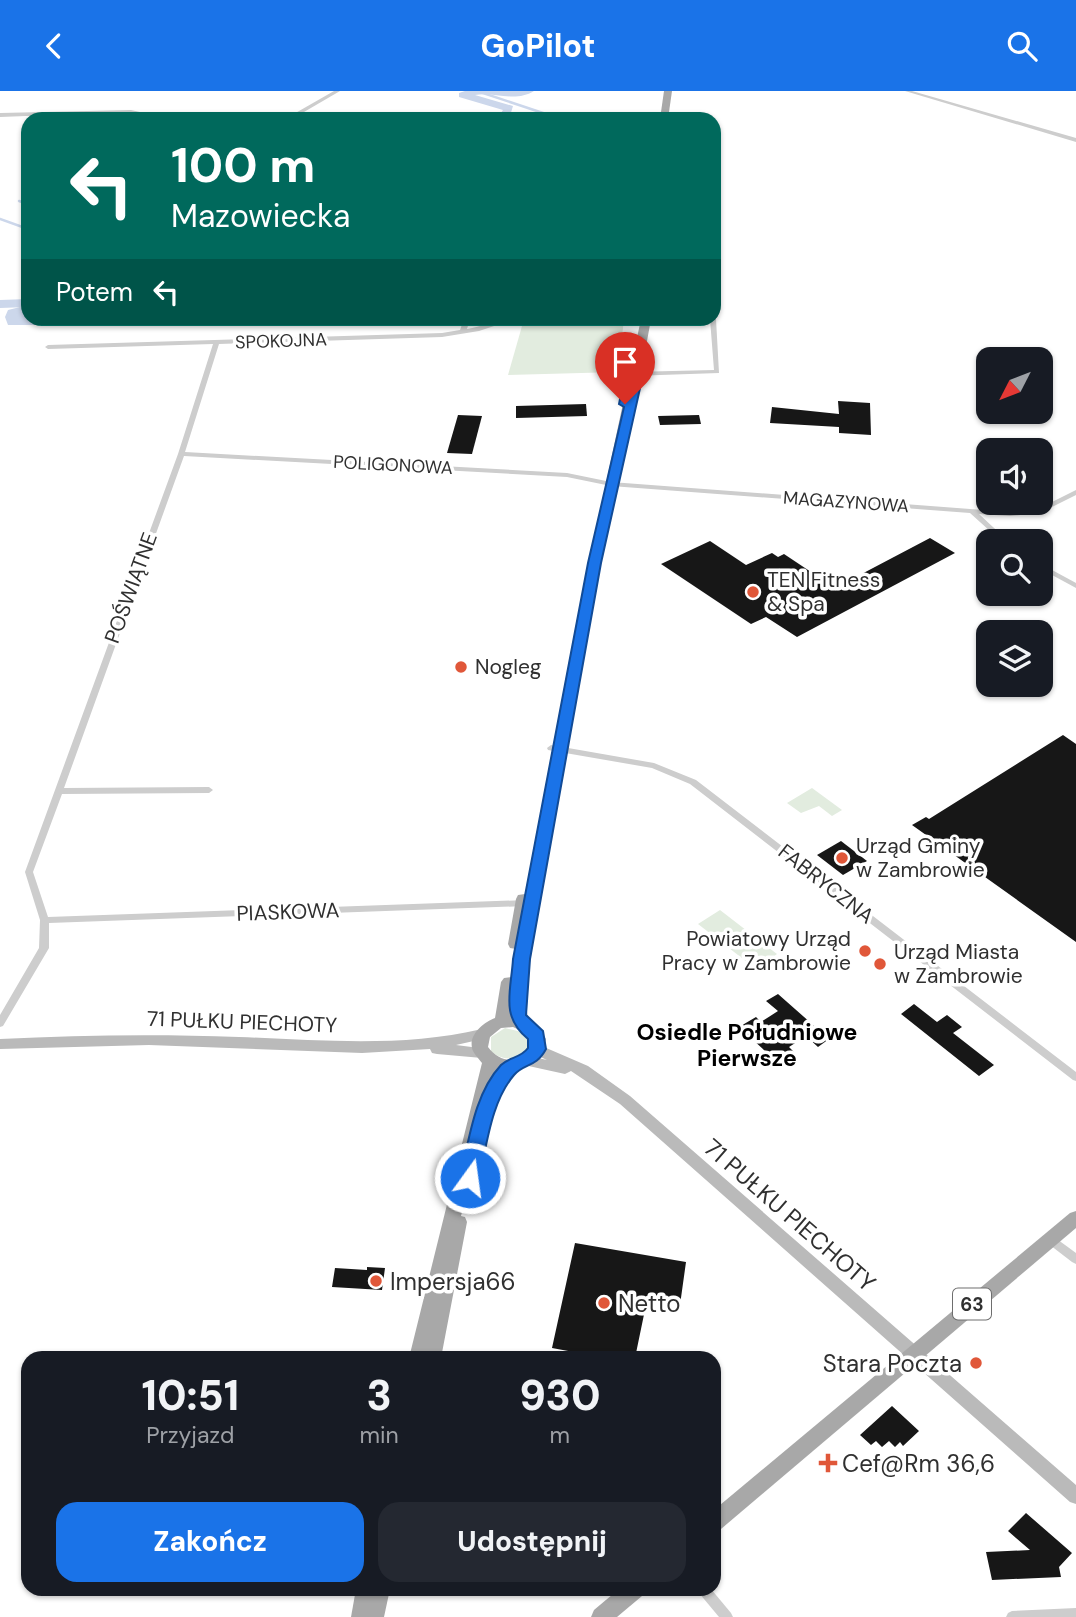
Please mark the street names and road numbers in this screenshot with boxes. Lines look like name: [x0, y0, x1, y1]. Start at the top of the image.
street label: SPOKOJNA: [235, 327, 327, 355]
street label: POLIGONOWA: [333, 450, 453, 480]
street label: MAGAZYNOWA: [782, 486, 910, 518]
street label: POŚWIĄTNE: [98, 529, 164, 647]
street label: FABRYCZNA: [772, 838, 880, 930]
street label: PIASKOWA: [236, 896, 340, 928]
street label: 71 PUŁKU PIECHOTY: [146, 1005, 338, 1039]
street label: 71 PUŁKU PIECHOTY: [698, 1132, 882, 1298]
road number: 63: [953, 1289, 991, 1319]

